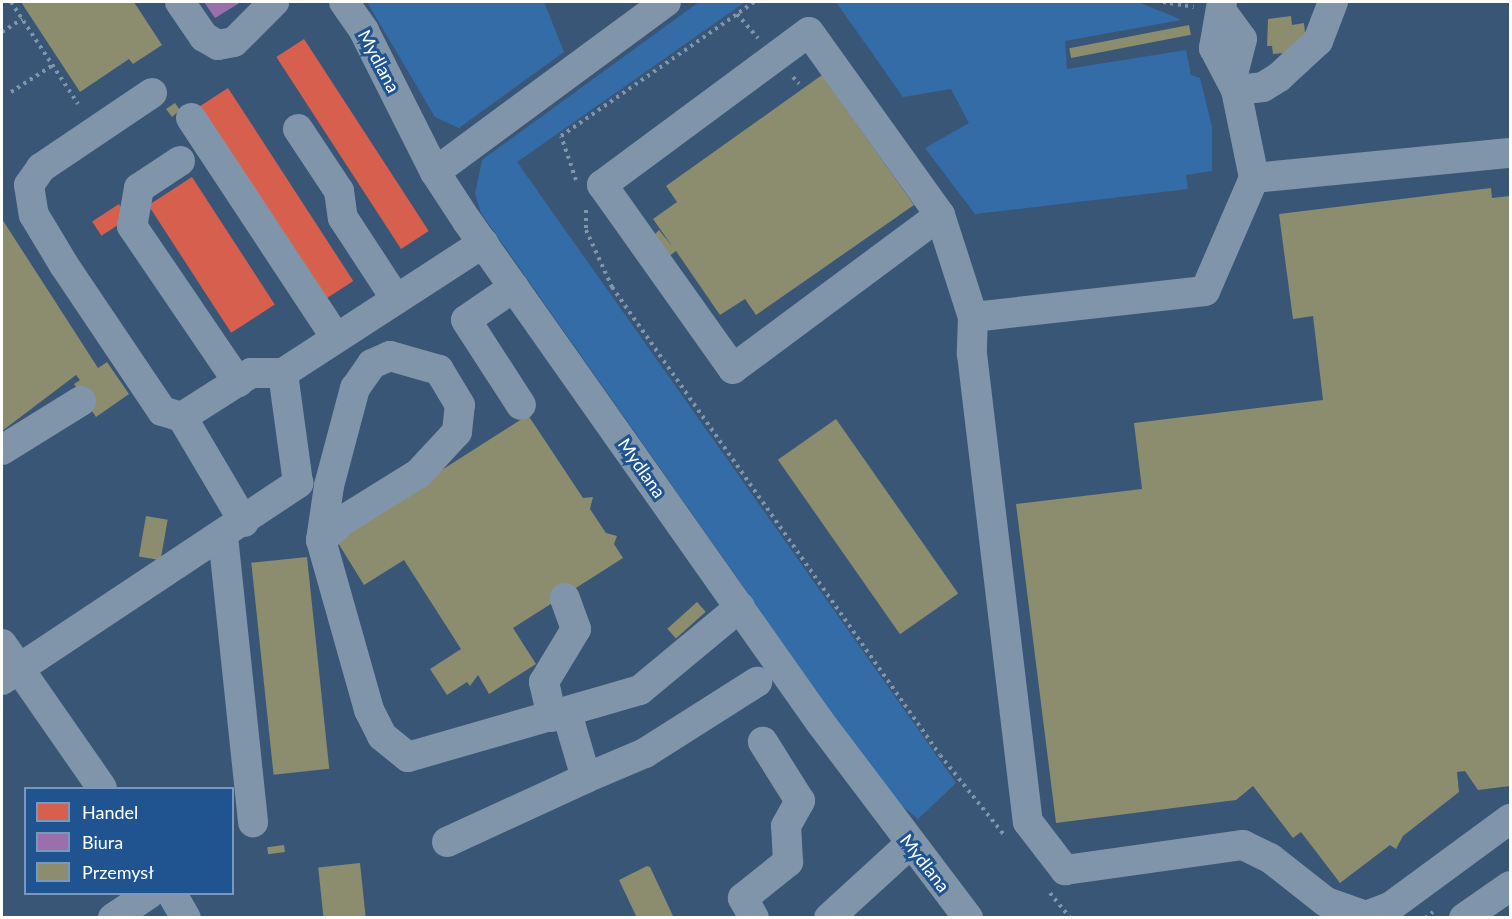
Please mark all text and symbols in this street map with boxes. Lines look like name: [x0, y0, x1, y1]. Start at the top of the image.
street label: Mydlana: [354, 26, 404, 96]
street label: Mydlana: [614, 434, 670, 502]
legend: [24, 787, 234, 895]
text: Handel: [82, 801, 138, 823]
street label: Mydlana: [896, 830, 954, 896]
text: Biura: [82, 831, 123, 853]
text: Przemysł: [82, 861, 154, 883]

